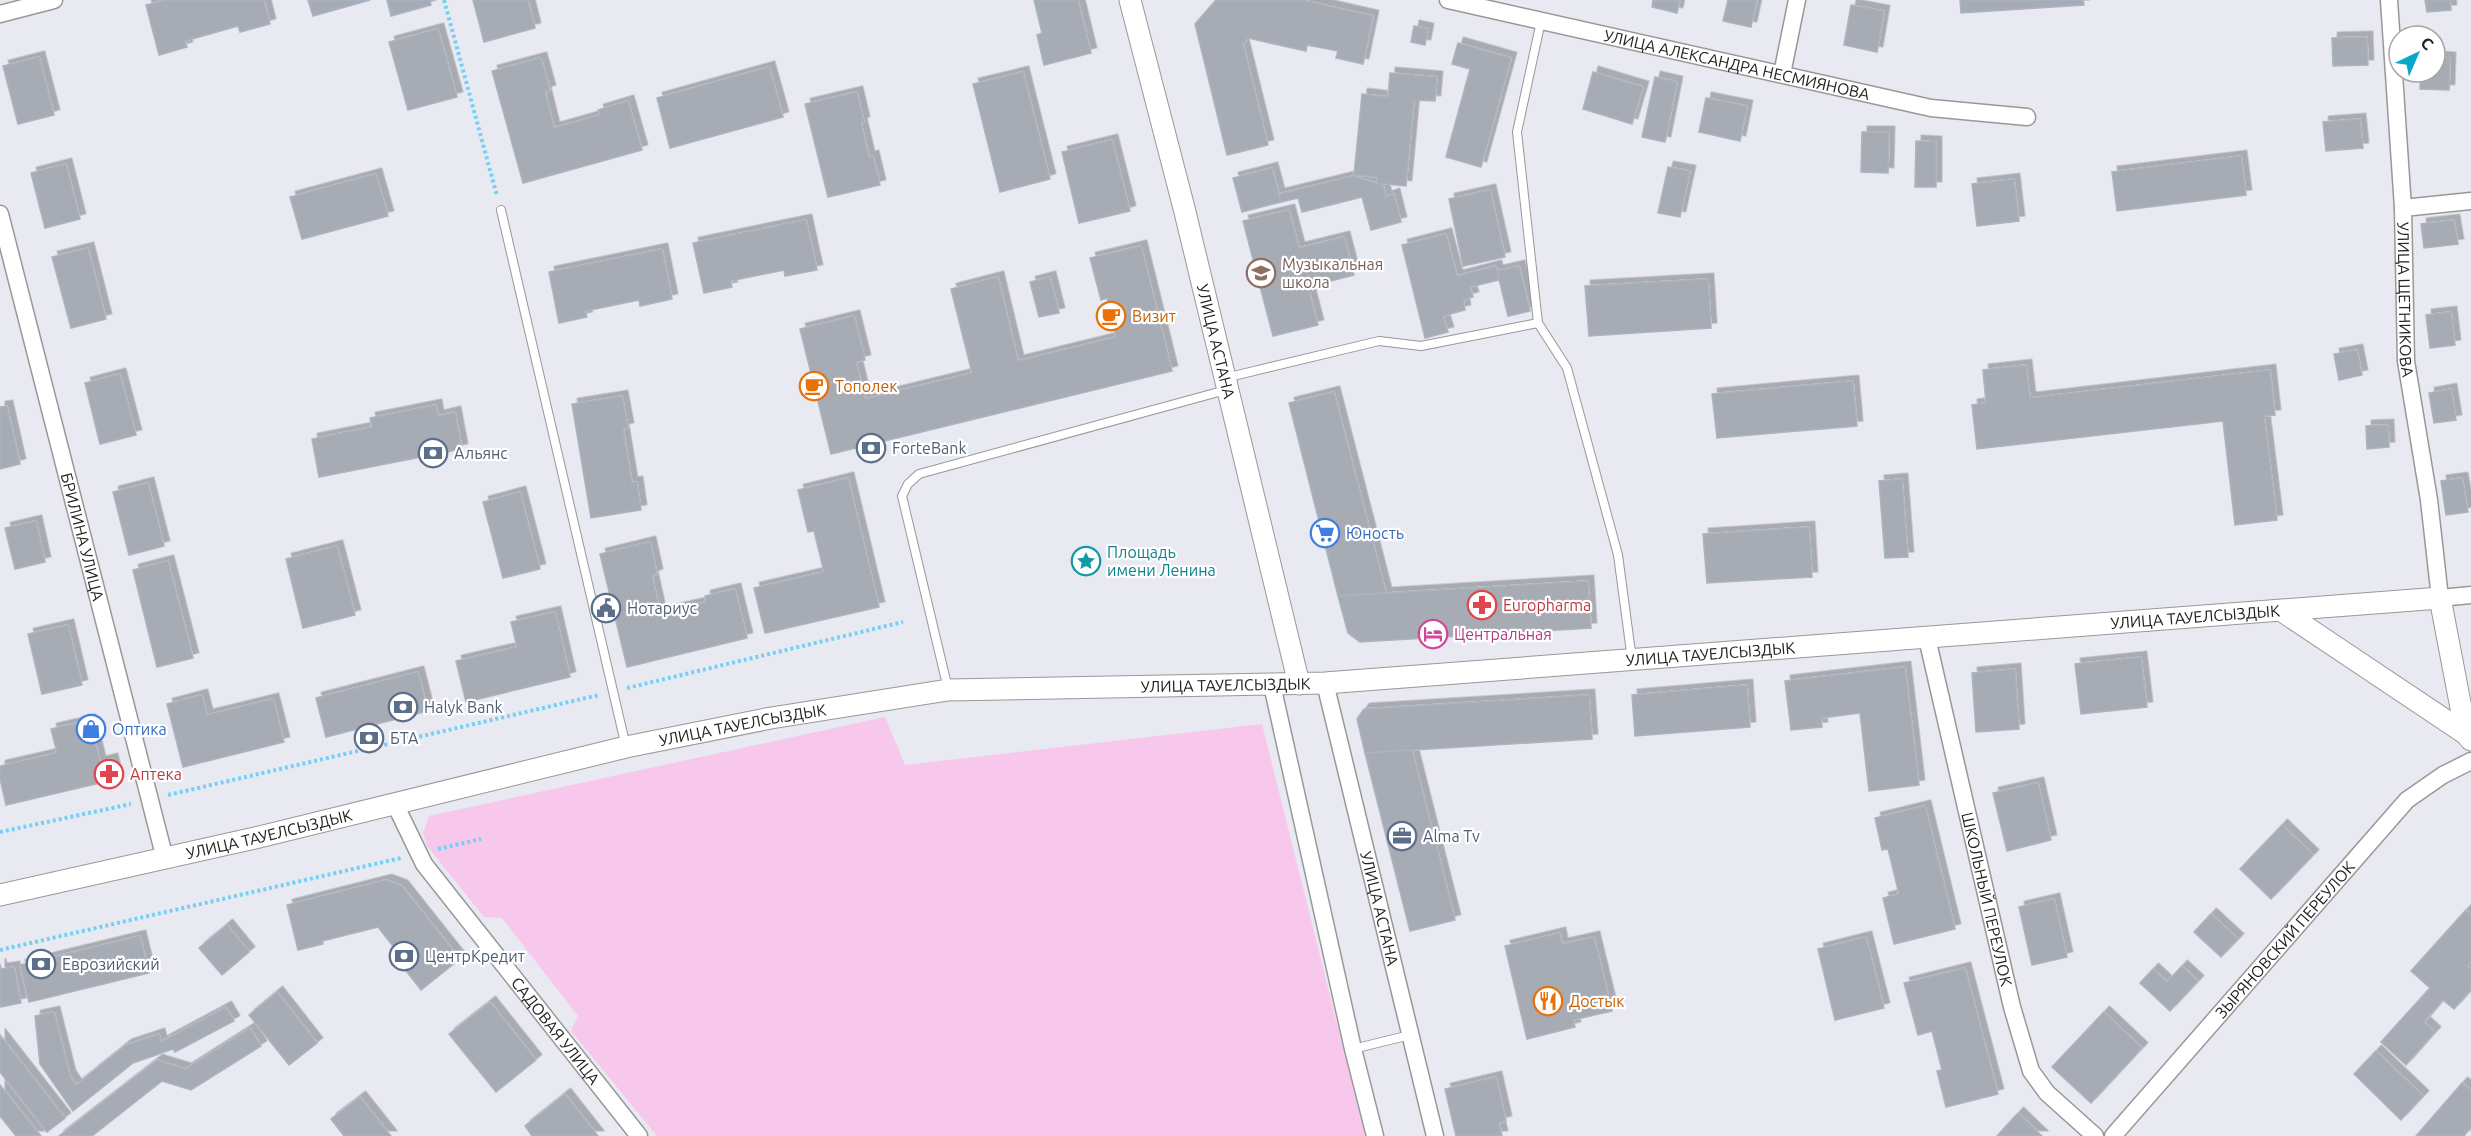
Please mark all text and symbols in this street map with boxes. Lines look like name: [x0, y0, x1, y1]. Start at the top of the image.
north arrow: [2387, 24, 2447, 84]
street label: УЛИЦА АЛЕКСАНДРА НЕСМИЯНОВА: [1602, 26, 1872, 103]
text: С: [2417, 33, 2437, 53]
street label: УЛИЦА ЩЕТНИКОВА: [2394, 222, 2418, 379]
place label: Музыкальная школа: [1282, 255, 1383, 291]
school or university icon: Музыкальная школа: [1245, 257, 1277, 289]
street label: УЛИЦА АСТАНА: [1194, 282, 1239, 401]
cafe icon: Визит: [1095, 300, 1127, 332]
place label: Визит: [1132, 307, 1176, 325]
cafe icon: Тополек: [798, 370, 830, 402]
place label: Тополек: [835, 377, 897, 395]
bank icon: ForteBank: [855, 432, 887, 464]
bank icon: Альянс: [417, 437, 449, 469]
place label: ForteBank: [892, 439, 967, 457]
place label: Альянс: [454, 444, 508, 462]
street label: БРИЛИНА УЛИЦА: [58, 471, 108, 603]
supermarket icon: Юность: [1309, 517, 1341, 549]
place label: Юность: [1346, 524, 1404, 542]
place label: Площадь имени Ленина: [1107, 543, 1216, 579]
place icon: Площадь имени Ленина: [1070, 545, 1102, 577]
pharmacy icon: Europharma: [1466, 589, 1498, 621]
public building icon: Нотариус: [590, 592, 622, 624]
place label: Europharma: [1503, 596, 1591, 614]
place label: Нотариус: [627, 599, 697, 617]
street label: УЛИЦА ТАУЕЛСЫЗДЫК: [2110, 601, 2281, 632]
hotel icon: Центральная: [1417, 618, 1449, 650]
place label: Центральная: [1454, 625, 1552, 643]
street label: УЛИЦА ТАУЕЛСЫЗДЫК: [1625, 638, 1796, 669]
street label: УЛИЦА ТАУЕЛСЫЗДЫК: [1141, 674, 1311, 695]
bank icon: Halyk Bank: [387, 691, 419, 723]
place label: Halyk Bank: [424, 698, 503, 716]
street label: УЛИЦА ТАУЕЛСЫЗДЫК: [657, 700, 828, 749]
shop icon: Оптика: [75, 713, 107, 745]
place label: Оптика: [112, 720, 167, 738]
bank icon: БТА: [353, 722, 385, 754]
place label: БТА: [390, 729, 419, 747]
pharmacy icon: Аптека: [93, 758, 125, 790]
place label: Аптека: [130, 765, 182, 783]
street label: УЛИЦА ТАУЕЛСЫЗДЫК: [185, 805, 354, 862]
street label: ШКОЛЬНЫЙ ПЕРЕУЛОК: [1958, 810, 2016, 988]
office icon: Alma Tv: [1386, 820, 1418, 852]
place label: Alma Tv: [1423, 827, 1480, 845]
street label: УЛИЦА АСТАНА: [1357, 850, 1402, 968]
street label: ЗЫРЯНОВСКИЙ ПЕРЕУЛОК: [2212, 857, 2358, 1022]
bank icon: ЦентрКредит: [388, 940, 420, 972]
place label: ЦентрКредит: [425, 947, 525, 965]
bank icon: Еврозийский: [25, 948, 57, 980]
place label: Еврозийский: [62, 955, 160, 973]
street label: САДОВАЯ УЛИЦА: [508, 973, 604, 1088]
restaurant icon: Достык: [1532, 985, 1564, 1017]
place label: Достык: [1569, 992, 1624, 1010]

